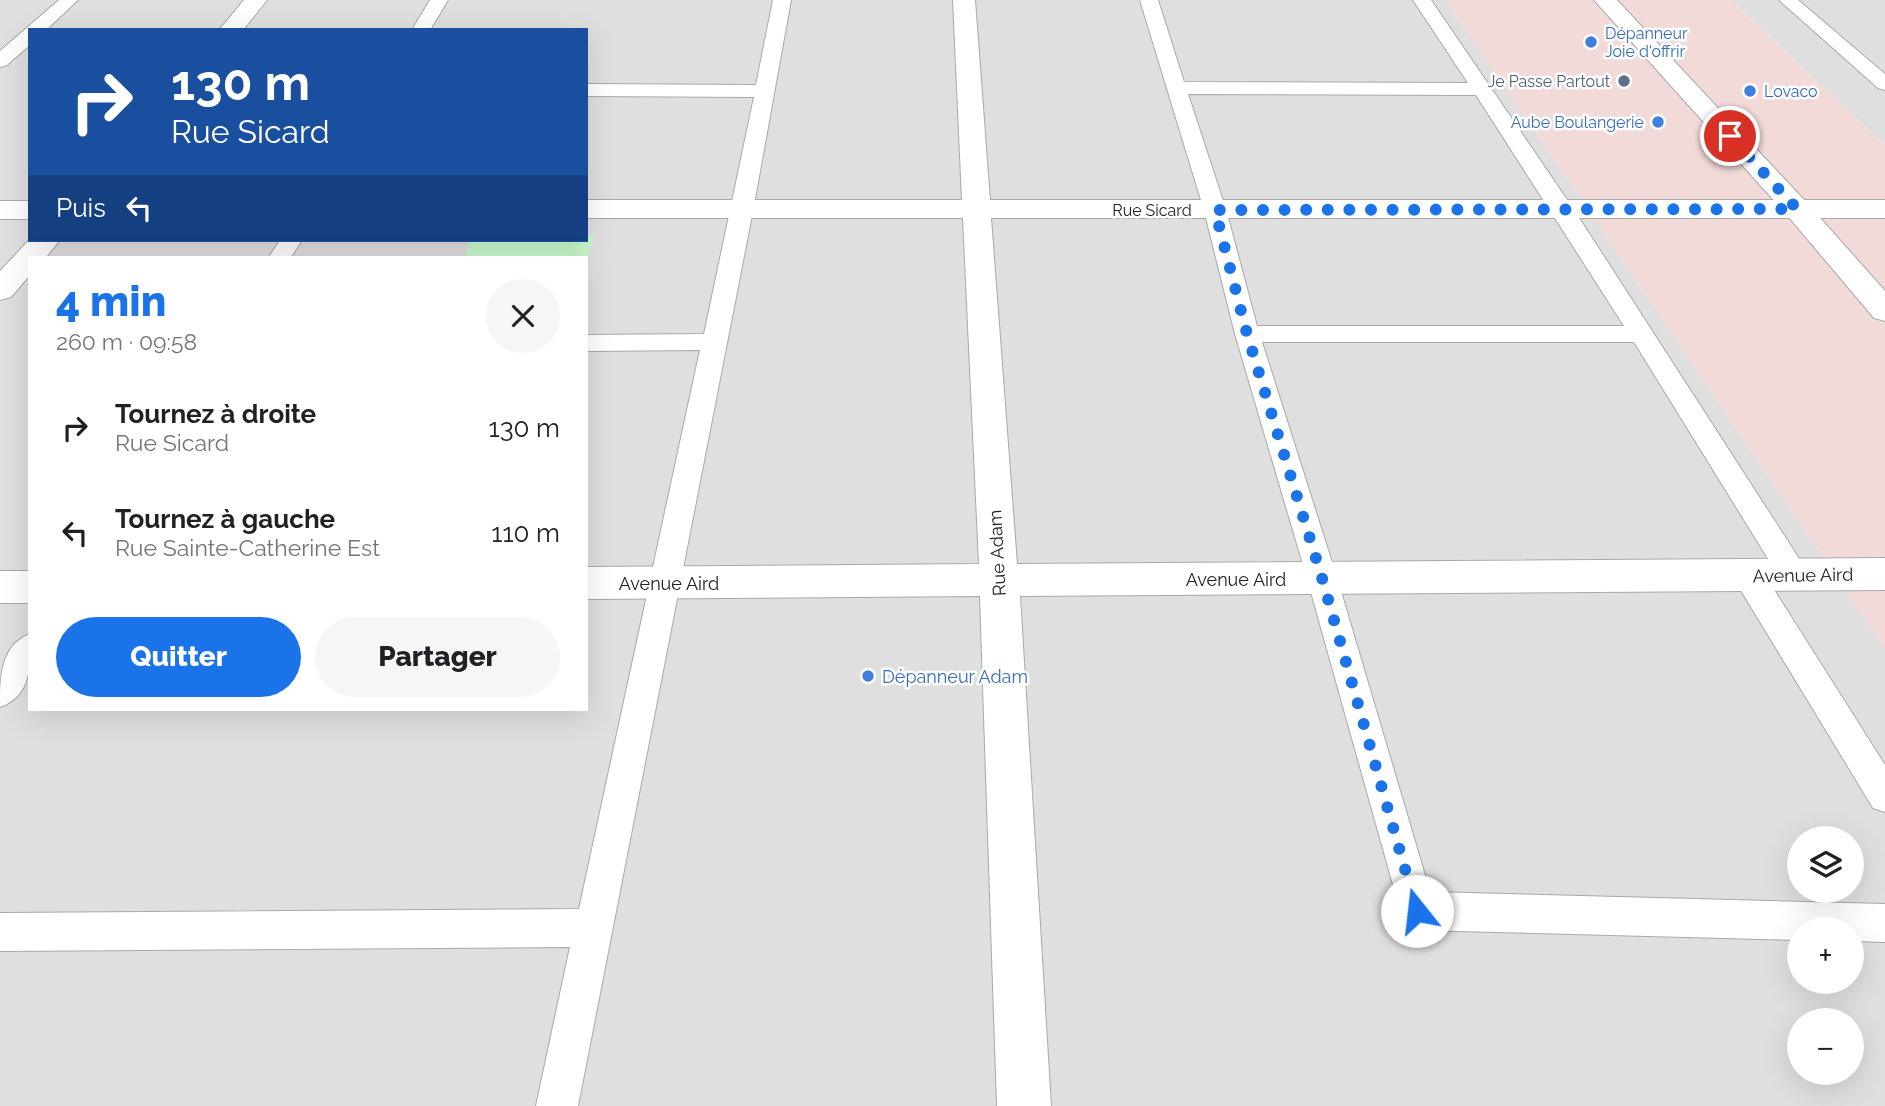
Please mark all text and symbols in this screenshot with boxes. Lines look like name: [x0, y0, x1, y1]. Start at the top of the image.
place label: Dépanneur Joie d'offrir: [1605, 24, 1688, 61]
marker: Dépanneur Joie d'offrir: [1583, 34, 1599, 50]
text: 130 m: [171, 54, 310, 111]
icon: right: [56, 56, 147, 147]
place label: Je Passe Partout: [1488, 72, 1611, 91]
marker: Je Passe Partout: [1616, 73, 1632, 89]
place label: Lovaco: [1764, 82, 1818, 101]
marker: Lovaco: [1742, 83, 1758, 99]
pin: [1700, 106, 1760, 166]
text: Rue Sicard: [171, 113, 330, 150]
place label: Aube Boulangerie: [1511, 113, 1644, 132]
marker: Aube Boulangerie: [1650, 114, 1666, 130]
icon: arrive: [1711, 117, 1749, 155]
icon: left: [120, 189, 158, 227]
text: Puis: [56, 193, 106, 223]
street label: Rue Sicard: [1112, 201, 1192, 220]
text: 4 min: [56, 277, 166, 326]
button: close: [486, 279, 560, 353]
text: 260 m · 09:58: [56, 328, 197, 355]
text: Tournez à droite: [115, 399, 316, 429]
icon: right: [56, 409, 94, 447]
text: 130 m: [489, 413, 560, 443]
text: Rue Sicard: [115, 429, 229, 456]
text: Tournez à gauche: [115, 504, 335, 534]
street label: Rue Adam: [984, 509, 1010, 597]
icon: left: [56, 514, 94, 552]
text: 110 m: [491, 518, 560, 548]
text: Rue Sainte-Catherine Est: [115, 534, 380, 561]
street label: Avenue Aird: [1753, 564, 1853, 586]
street label: Avenue Aird: [1186, 569, 1286, 590]
street label: Avenue Aird: [619, 573, 719, 594]
button: Quitter: [56, 617, 301, 697]
button: Partager: [315, 617, 560, 697]
place label: Dépanneur Adam: [882, 666, 1028, 687]
marker: Dépanneur Adam: [860, 668, 876, 684]
map controls: [1787, 826, 1864, 1085]
button: layers: [1787, 826, 1864, 903]
position arrow: [1380, 874, 1454, 948]
button: +: [1787, 917, 1864, 994]
button: −: [1787, 1008, 1864, 1085]

